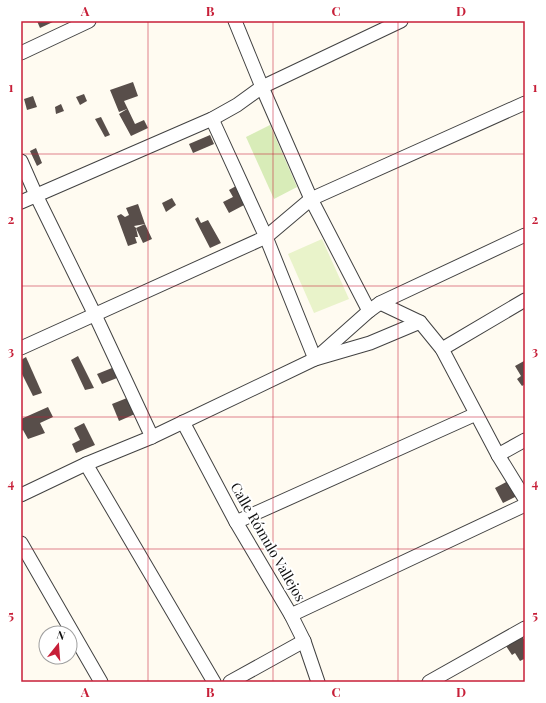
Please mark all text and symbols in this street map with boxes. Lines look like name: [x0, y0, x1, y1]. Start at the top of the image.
text: A: [80, 2, 90, 19]
text: B: [206, 2, 215, 19]
text: C: [331, 2, 341, 19]
text: D: [456, 2, 466, 19]
text: 1: [9, 78, 14, 95]
text: 1: [533, 78, 538, 95]
text: 2: [8, 210, 15, 227]
text: 2: [532, 210, 539, 227]
text: 3: [8, 342, 14, 359]
text: 3: [532, 342, 538, 359]
text: 4: [8, 474, 15, 491]
text: 4: [532, 474, 539, 491]
street label: Calle Rómulo Vallejos: [227, 479, 310, 605]
text: 5: [8, 606, 14, 623]
text: 5: [532, 606, 538, 623]
north arrow: [38, 625, 78, 665]
text: N: [55, 627, 67, 643]
text: A: [80, 683, 90, 700]
text: B: [206, 683, 215, 700]
text: C: [331, 683, 341, 700]
text: D: [456, 683, 466, 700]

